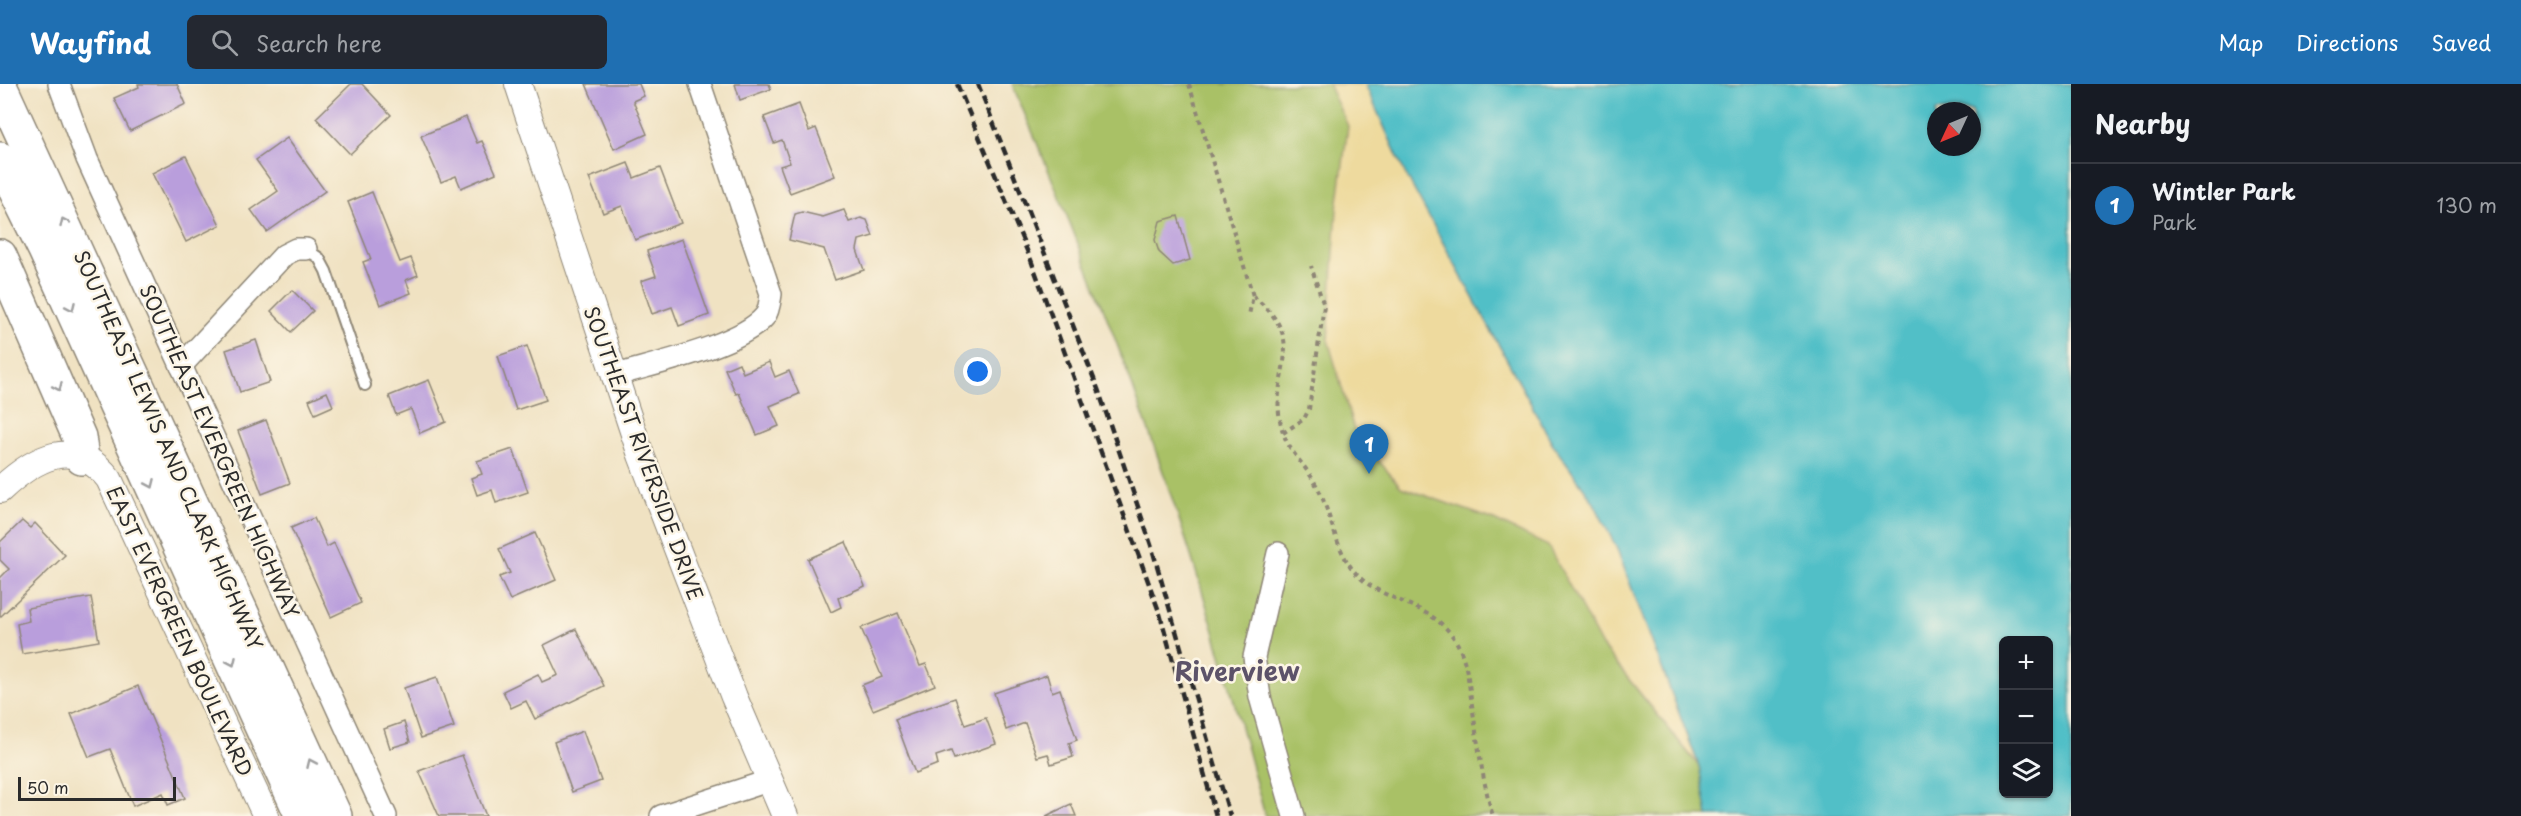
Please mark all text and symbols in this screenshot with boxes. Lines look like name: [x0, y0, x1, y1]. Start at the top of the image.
search box: [187, 15, 607, 69]
text: Wayfind: [30, 21, 151, 64]
icon: search: [208, 26, 241, 59]
text: Search here: [256, 26, 382, 59]
text: Map: [2218, 26, 2263, 58]
text: Directions: [2296, 26, 2398, 58]
text: Saved: [2431, 26, 2491, 58]
north arrow: [1927, 102, 1981, 156]
text: Nearby: [2095, 104, 2190, 143]
text: Wintler Park: [2152, 174, 2296, 207]
text: 1: [2110, 190, 2119, 220]
text: 130 m: [2437, 190, 2497, 220]
text: Park: [2152, 207, 2197, 237]
one-way arrow: [60, 218, 72, 229]
street label: SOUTHEAST LEWIS AND CLARK HIGHWAY: [67, 245, 271, 655]
street label: SOUTHEAST EVERGREEN HIGHWAY: [133, 279, 307, 623]
one-way arrow: [63, 300, 75, 311]
street label: SOUTHEAST RIVERSIDE DRIVE: [577, 302, 711, 604]
your location: [963, 357, 992, 386]
one-way arrow: [51, 380, 63, 391]
pin: 1: [1350, 424, 1388, 474]
one-way arrow: [144, 478, 156, 489]
street label: EAST EVERGREEN BOULEVARD: [99, 481, 261, 781]
map controls: [1999, 636, 2053, 798]
button: +: [1999, 636, 2053, 690]
district label: Riverview: [1174, 651, 1300, 690]
one-way arrow: [225, 655, 237, 666]
button: −: [1999, 690, 2053, 744]
button: layers: [1999, 744, 2053, 798]
one-way arrow: [306, 758, 318, 769]
scale bar: [18, 774, 176, 802]
text: 50 m: [27, 775, 68, 799]

